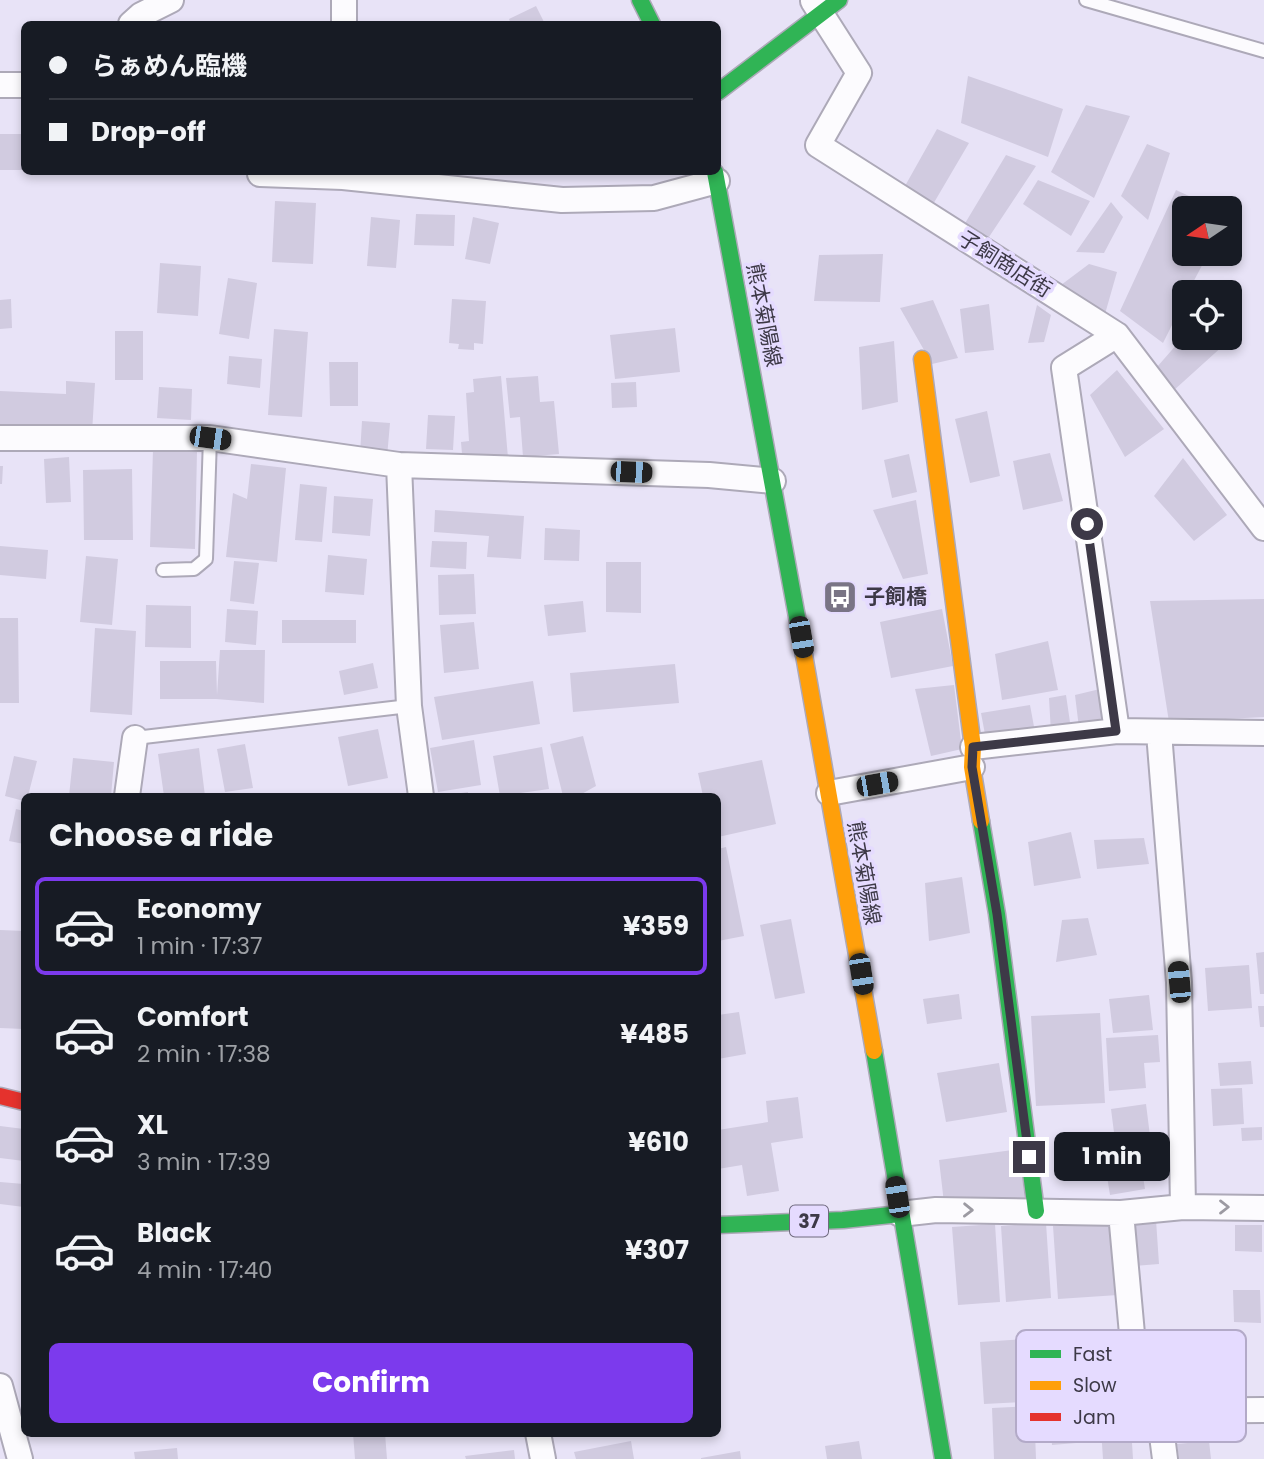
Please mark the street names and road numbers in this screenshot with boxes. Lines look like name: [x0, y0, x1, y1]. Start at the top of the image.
street label: 子飼商店街: [953, 223, 1057, 304]
street label: 熊本菊陽線: [740, 261, 789, 369]
street label: 熊本菊陽線: [841, 819, 888, 927]
road number: 37: [790, 1205, 828, 1236]

